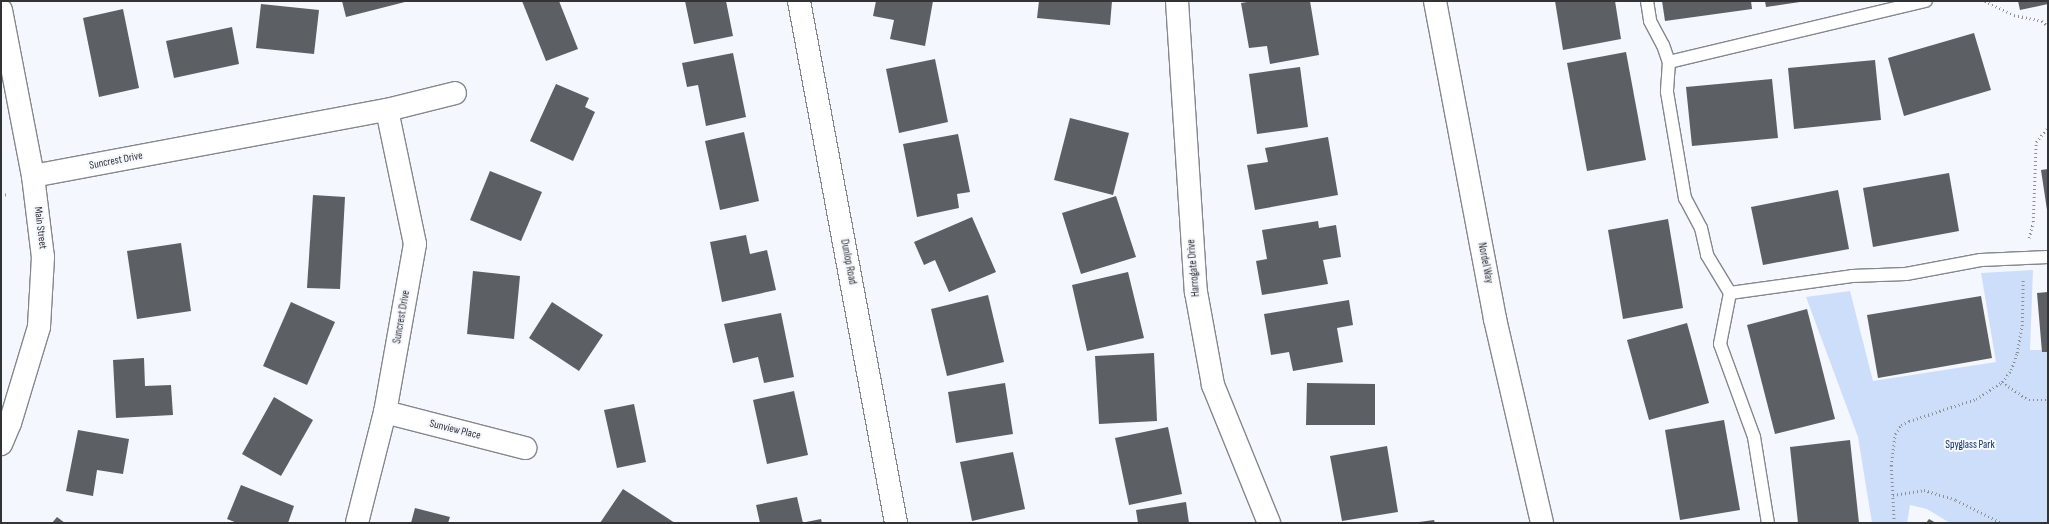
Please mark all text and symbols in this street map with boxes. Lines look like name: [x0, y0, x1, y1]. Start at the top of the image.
street label: Suncrest Drive: [88, 149, 144, 173]
street label: Main Street: [31, 206, 49, 250]
street label: Dunlop Road: [837, 238, 859, 286]
street label: Harrogate Drive: [1185, 239, 1203, 297]
street label: Nordel Way: [1475, 242, 1495, 284]
street label: Suncrest Drive: [391, 289, 413, 345]
street label: Sunview Place: [428, 417, 482, 443]
park label: Spyglass Park: [1945, 438, 1995, 452]

